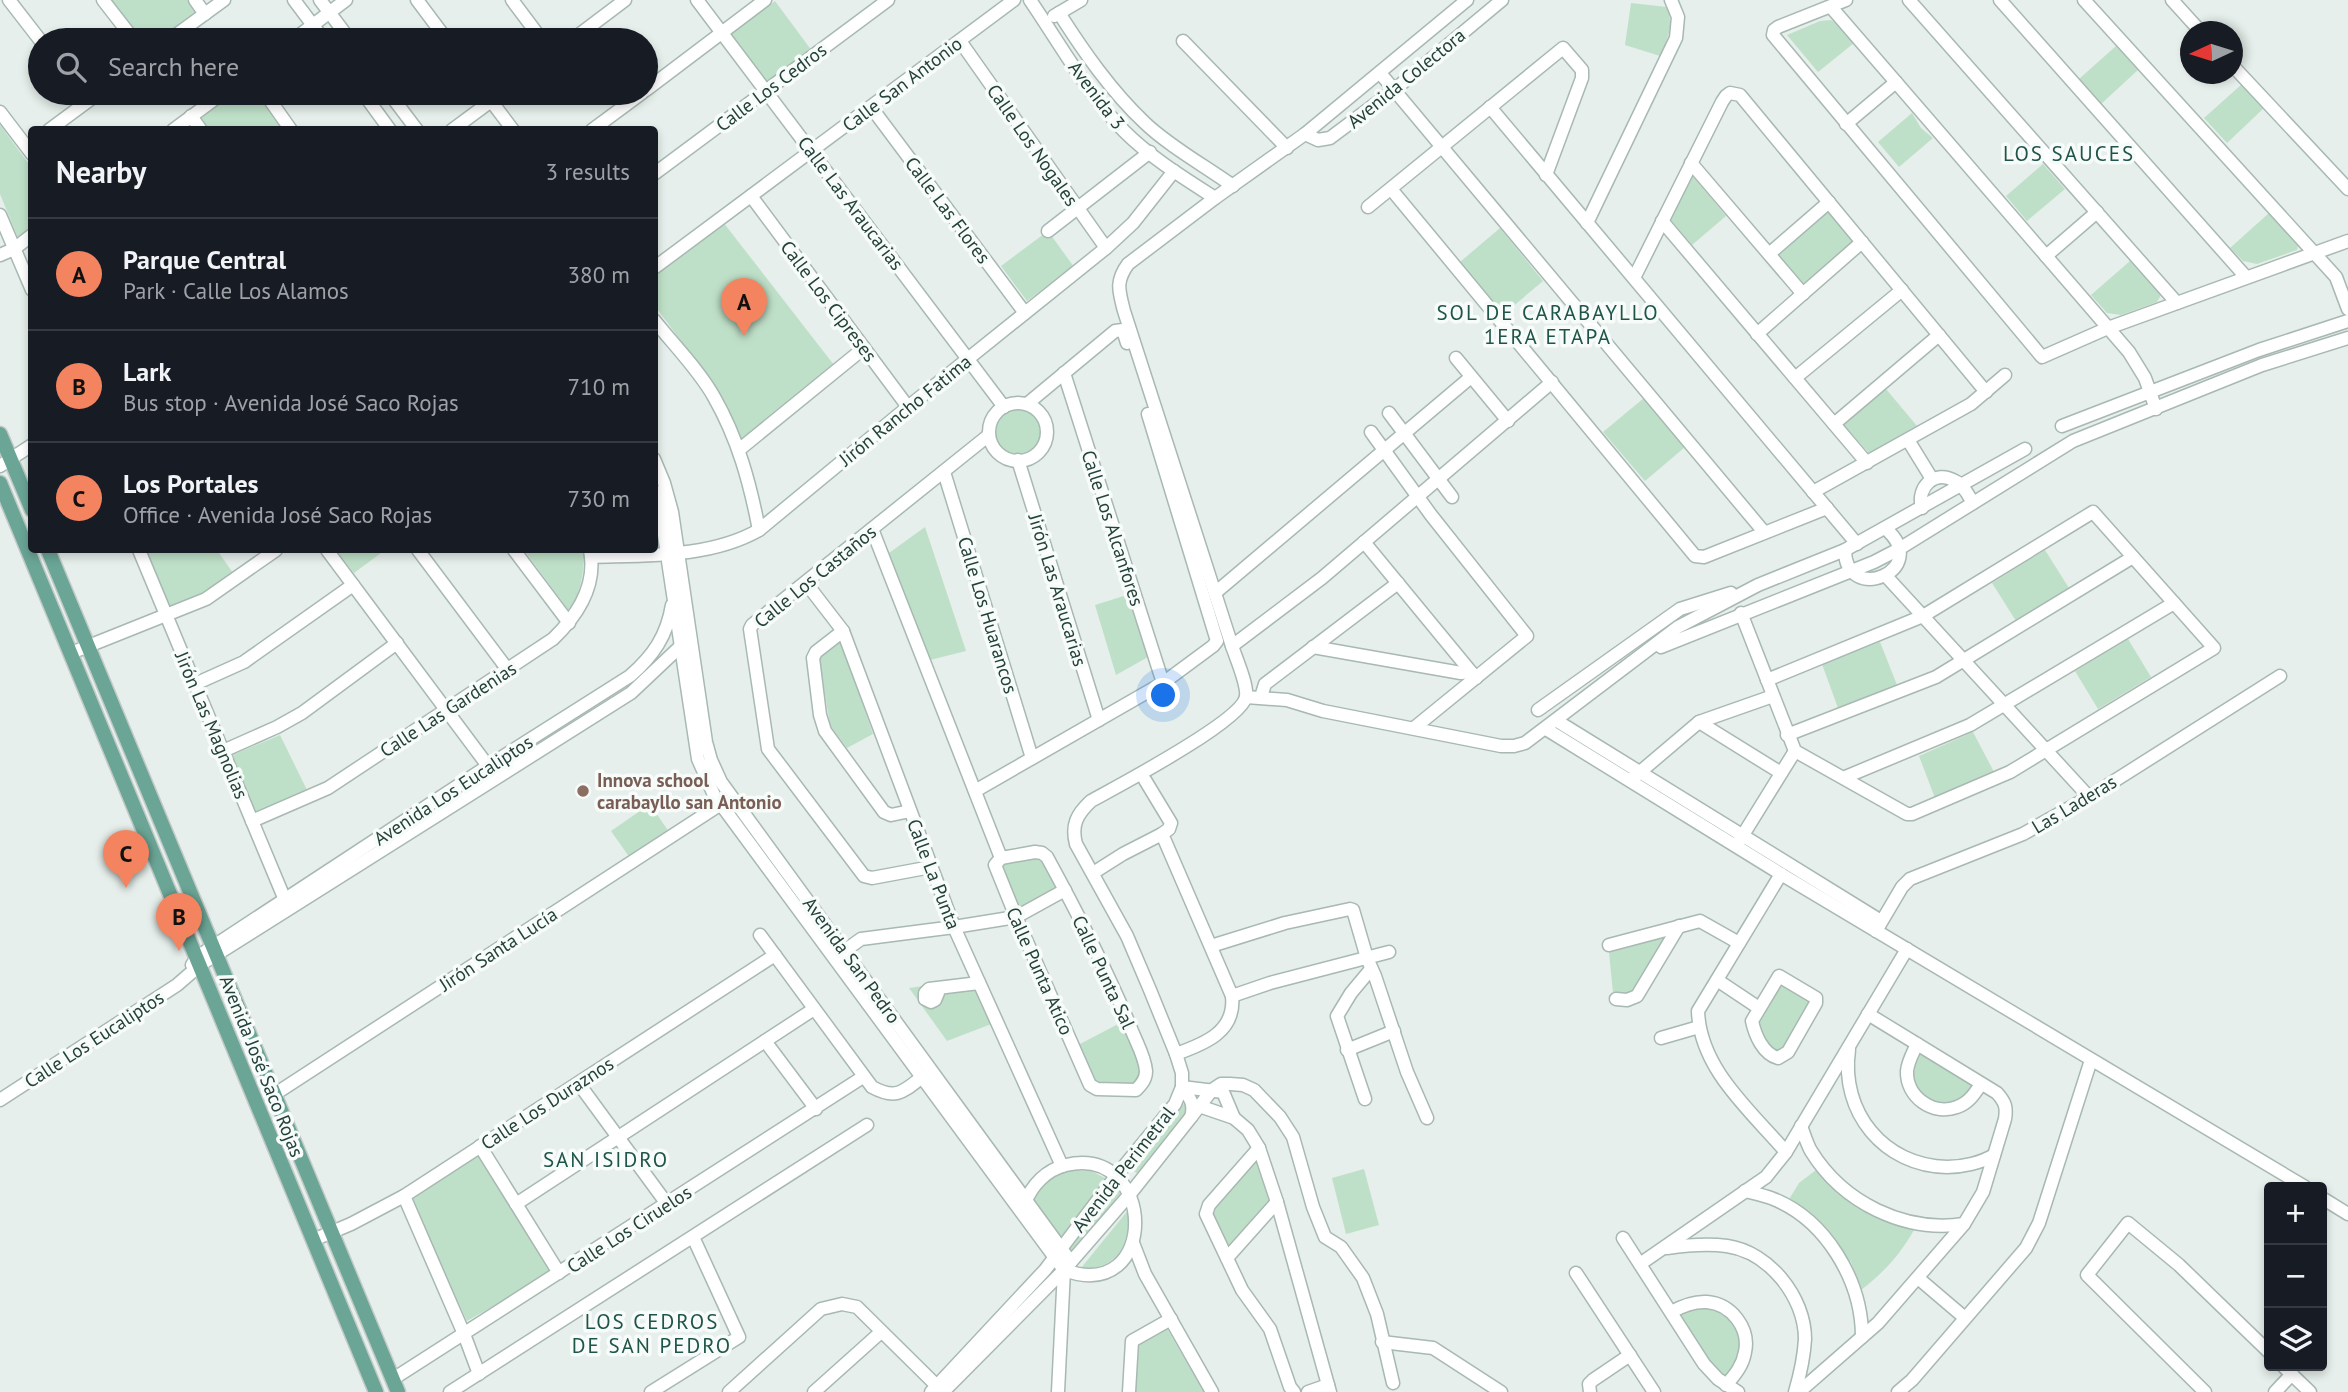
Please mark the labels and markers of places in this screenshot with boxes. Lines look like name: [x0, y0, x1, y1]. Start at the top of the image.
pin: A: [721, 278, 767, 336]
place label: Innova school carabayllo san Antonio: [597, 768, 782, 814]
marker: Innova school carabayllo san Antonio: [575, 783, 591, 799]
pin: C: [103, 830, 149, 888]
pin: B: [156, 893, 202, 951]

